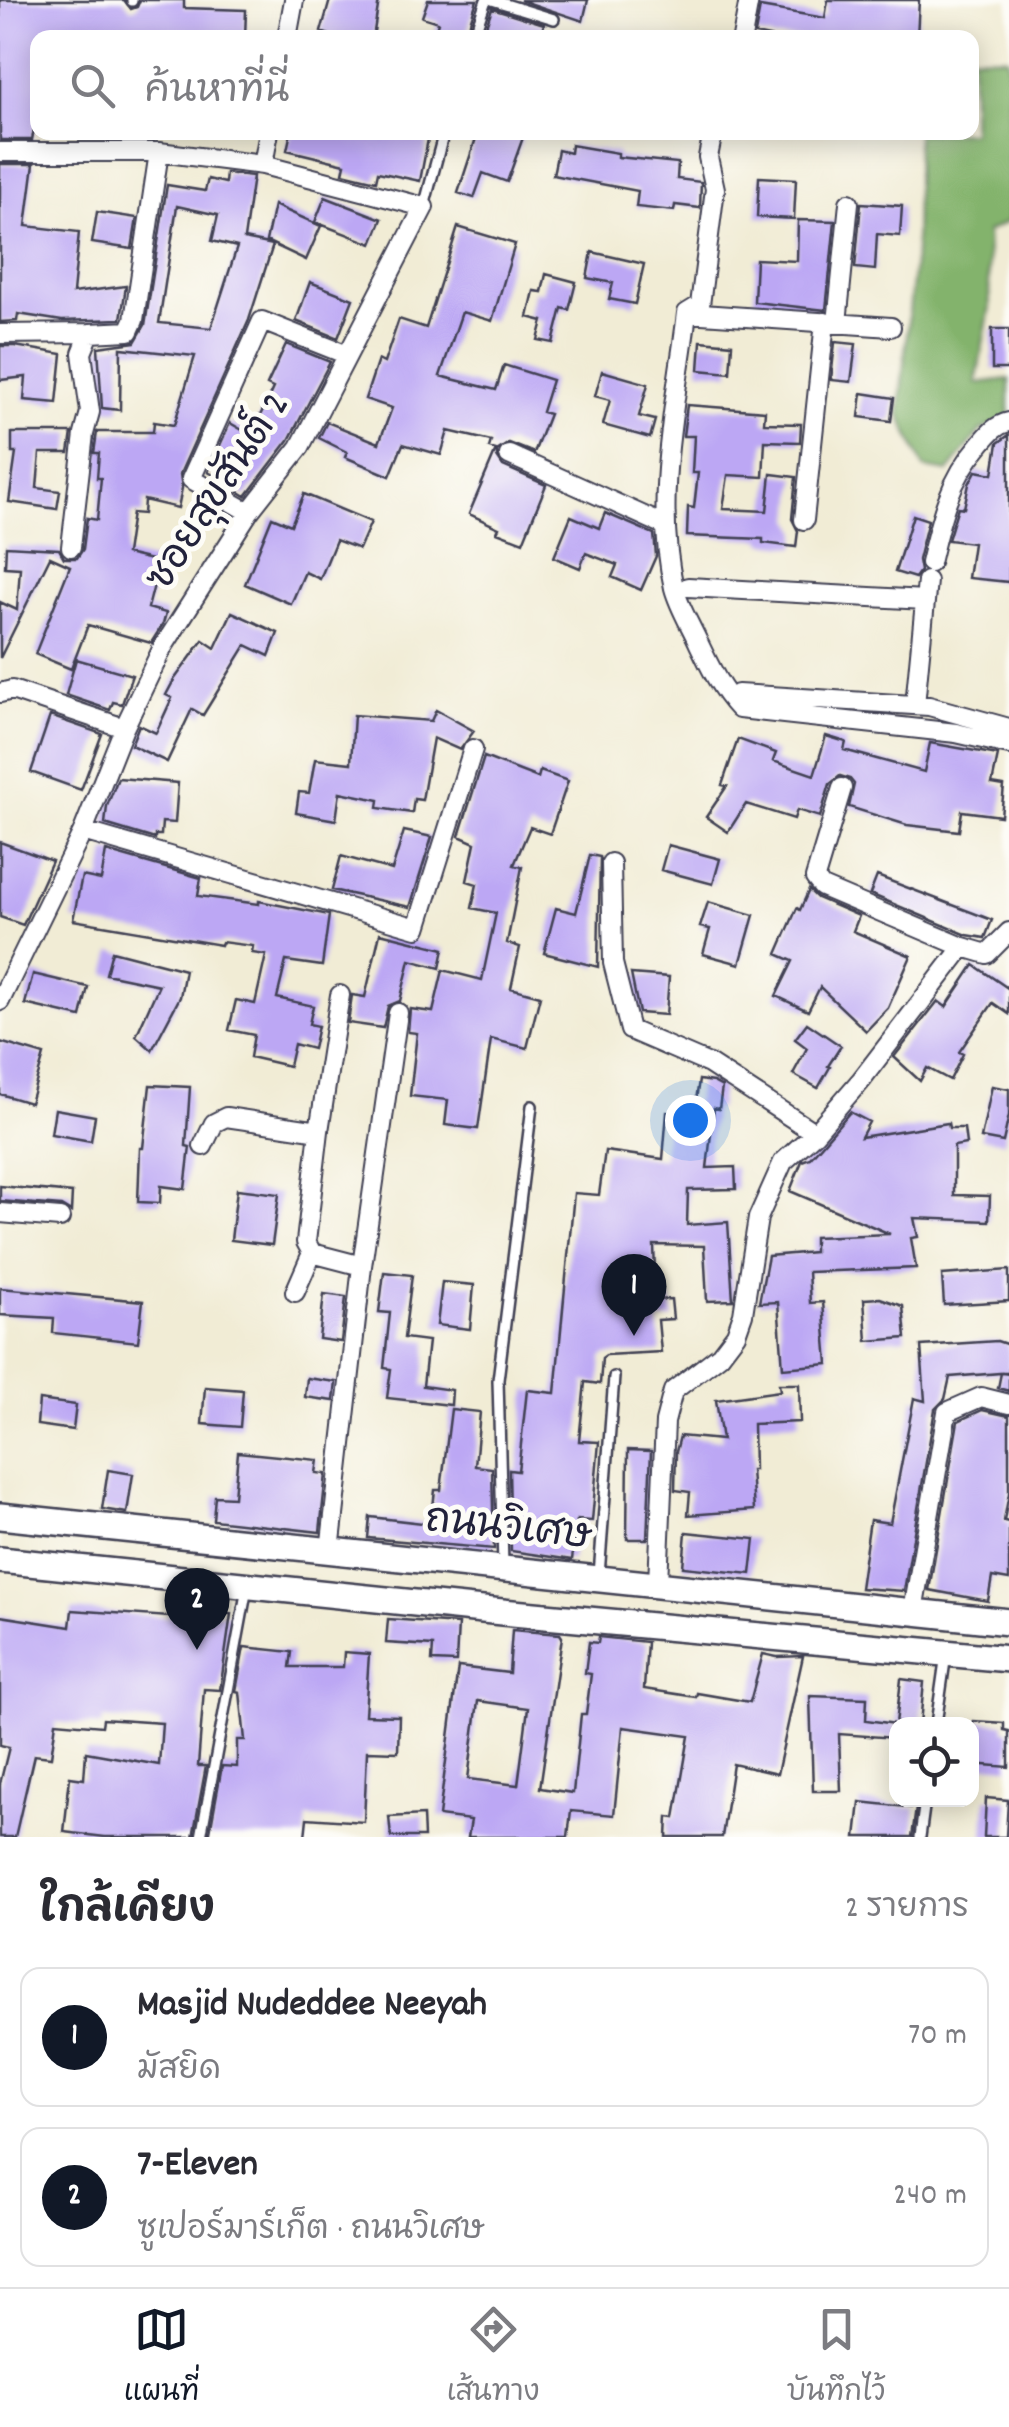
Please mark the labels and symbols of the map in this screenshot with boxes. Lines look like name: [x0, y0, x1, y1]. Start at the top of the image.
street label: ซอยสุขสันต์ 2: [132, 380, 307, 604]
your location: [665, 1095, 716, 1146]
pin: 1: [602, 1254, 666, 1336]
street label: ถนนวิเศษ: [422, 1493, 595, 1568]
pin: 2: [164, 1568, 230, 1650]

